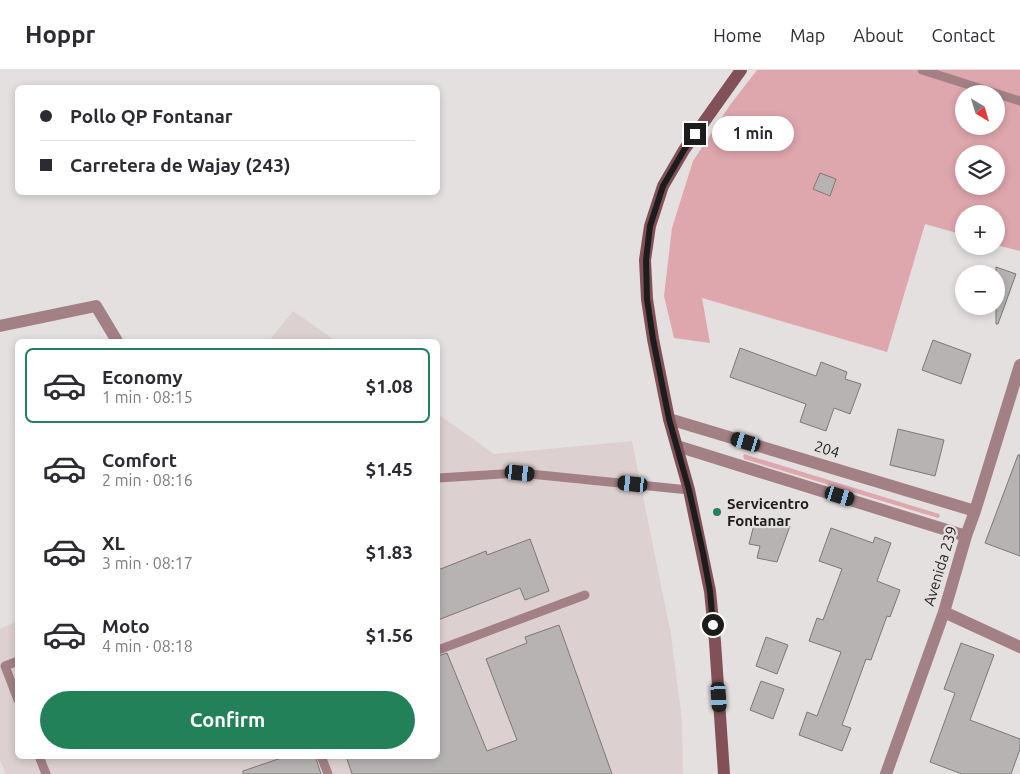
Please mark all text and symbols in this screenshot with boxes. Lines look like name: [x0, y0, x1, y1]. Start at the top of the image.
text: Hoppr: [25, 21, 95, 48]
text: Home: [713, 25, 762, 45]
text: Map: [790, 25, 825, 45]
text: About: [853, 25, 903, 45]
text: Contact: [931, 25, 995, 45]
north arrow: [955, 85, 1005, 135]
map controls: [955, 85, 1005, 315]
text: Pollo QP Fontanar: [70, 105, 233, 127]
callout: 1 min: [712, 116, 795, 152]
route end: [684, 123, 706, 145]
text: 1 min: [733, 124, 773, 142]
button: layers: [955, 145, 1005, 195]
text: Carretera de Wajay (243): [70, 154, 291, 176]
button: +: [955, 205, 1005, 255]
button: −: [955, 265, 1005, 315]
icon: car: [42, 363, 87, 408]
text: Economy: [102, 366, 183, 388]
text: $1.08: [365, 375, 413, 397]
text: 1 min · 08:15: [102, 388, 193, 406]
car: [729, 430, 762, 454]
street label: 204: [812, 437, 842, 461]
icon: car: [42, 446, 87, 491]
text: Comfort: [102, 449, 177, 471]
text: $1.45: [365, 458, 413, 480]
car: [504, 464, 535, 482]
text: 2 min · 08:16: [102, 471, 193, 489]
car: [617, 475, 648, 493]
car: [823, 484, 856, 508]
place label: Servicentro Fontanar: [727, 495, 809, 529]
marker: Servicentro Fontanar: [711, 506, 723, 518]
street label: Avenida 239: [920, 524, 960, 608]
icon: car: [42, 529, 87, 574]
text: XL: [102, 532, 125, 554]
text: $1.83: [365, 541, 413, 563]
text: 3 min · 08:17: [102, 554, 193, 572]
icon: car: [42, 612, 87, 657]
route start: [702, 614, 724, 636]
text: Moto: [102, 615, 150, 637]
text: $1.56: [365, 624, 413, 646]
text: 4 min · 08:18: [102, 637, 193, 655]
car: [710, 682, 727, 712]
button: Confirm: [40, 691, 415, 749]

